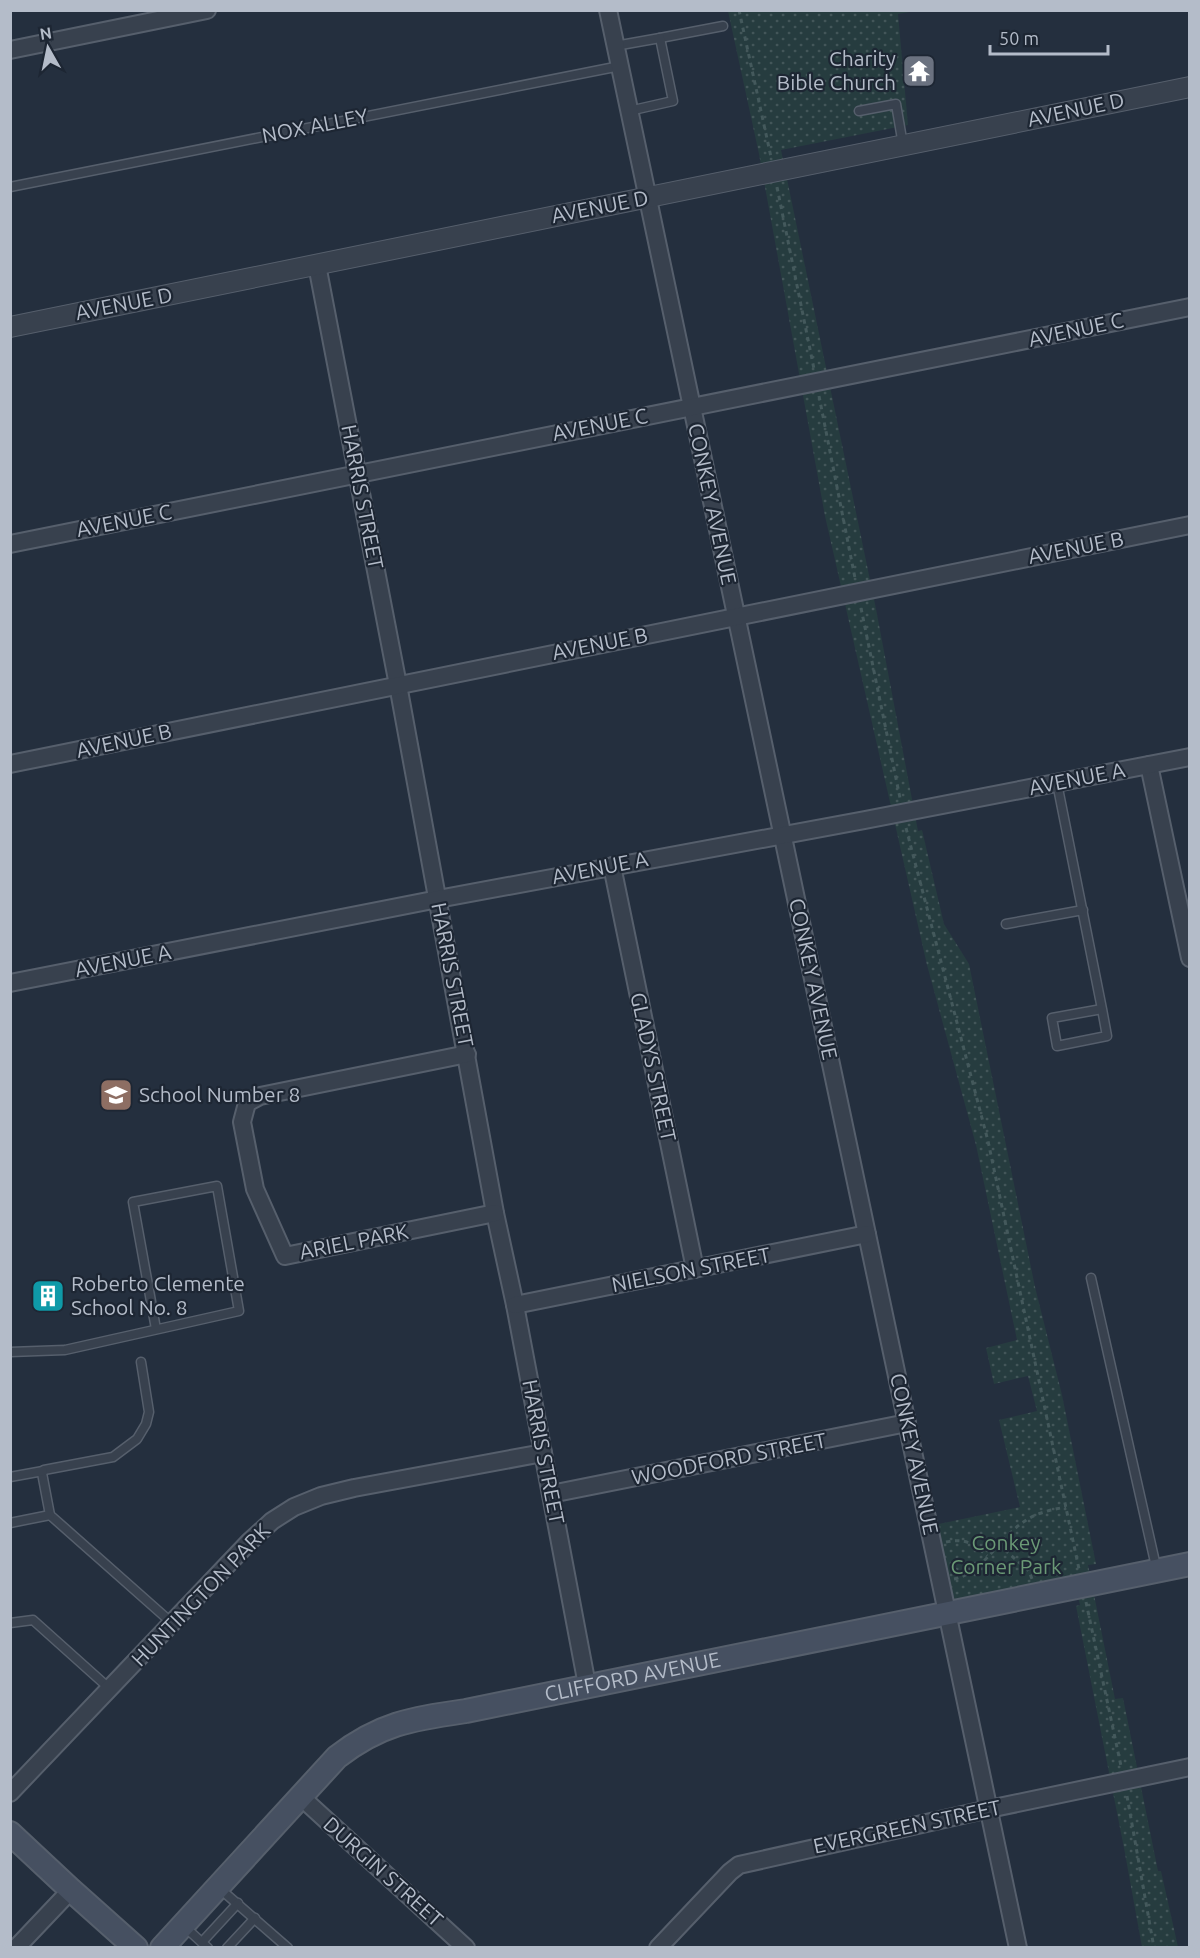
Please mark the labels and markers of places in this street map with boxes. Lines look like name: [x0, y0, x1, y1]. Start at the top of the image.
place label: Charity Bible Church: [777, 46, 896, 94]
temple icon: Charity Bible Church: [901, 53, 937, 89]
school or university icon: School Number 8: [98, 1077, 134, 1113]
place label: School Number 8: [139, 1082, 300, 1106]
place label: Roberto Clemente School No. 8: [71, 1271, 245, 1319]
building icon: Roberto Clemente School No. 8: [30, 1278, 66, 1314]

